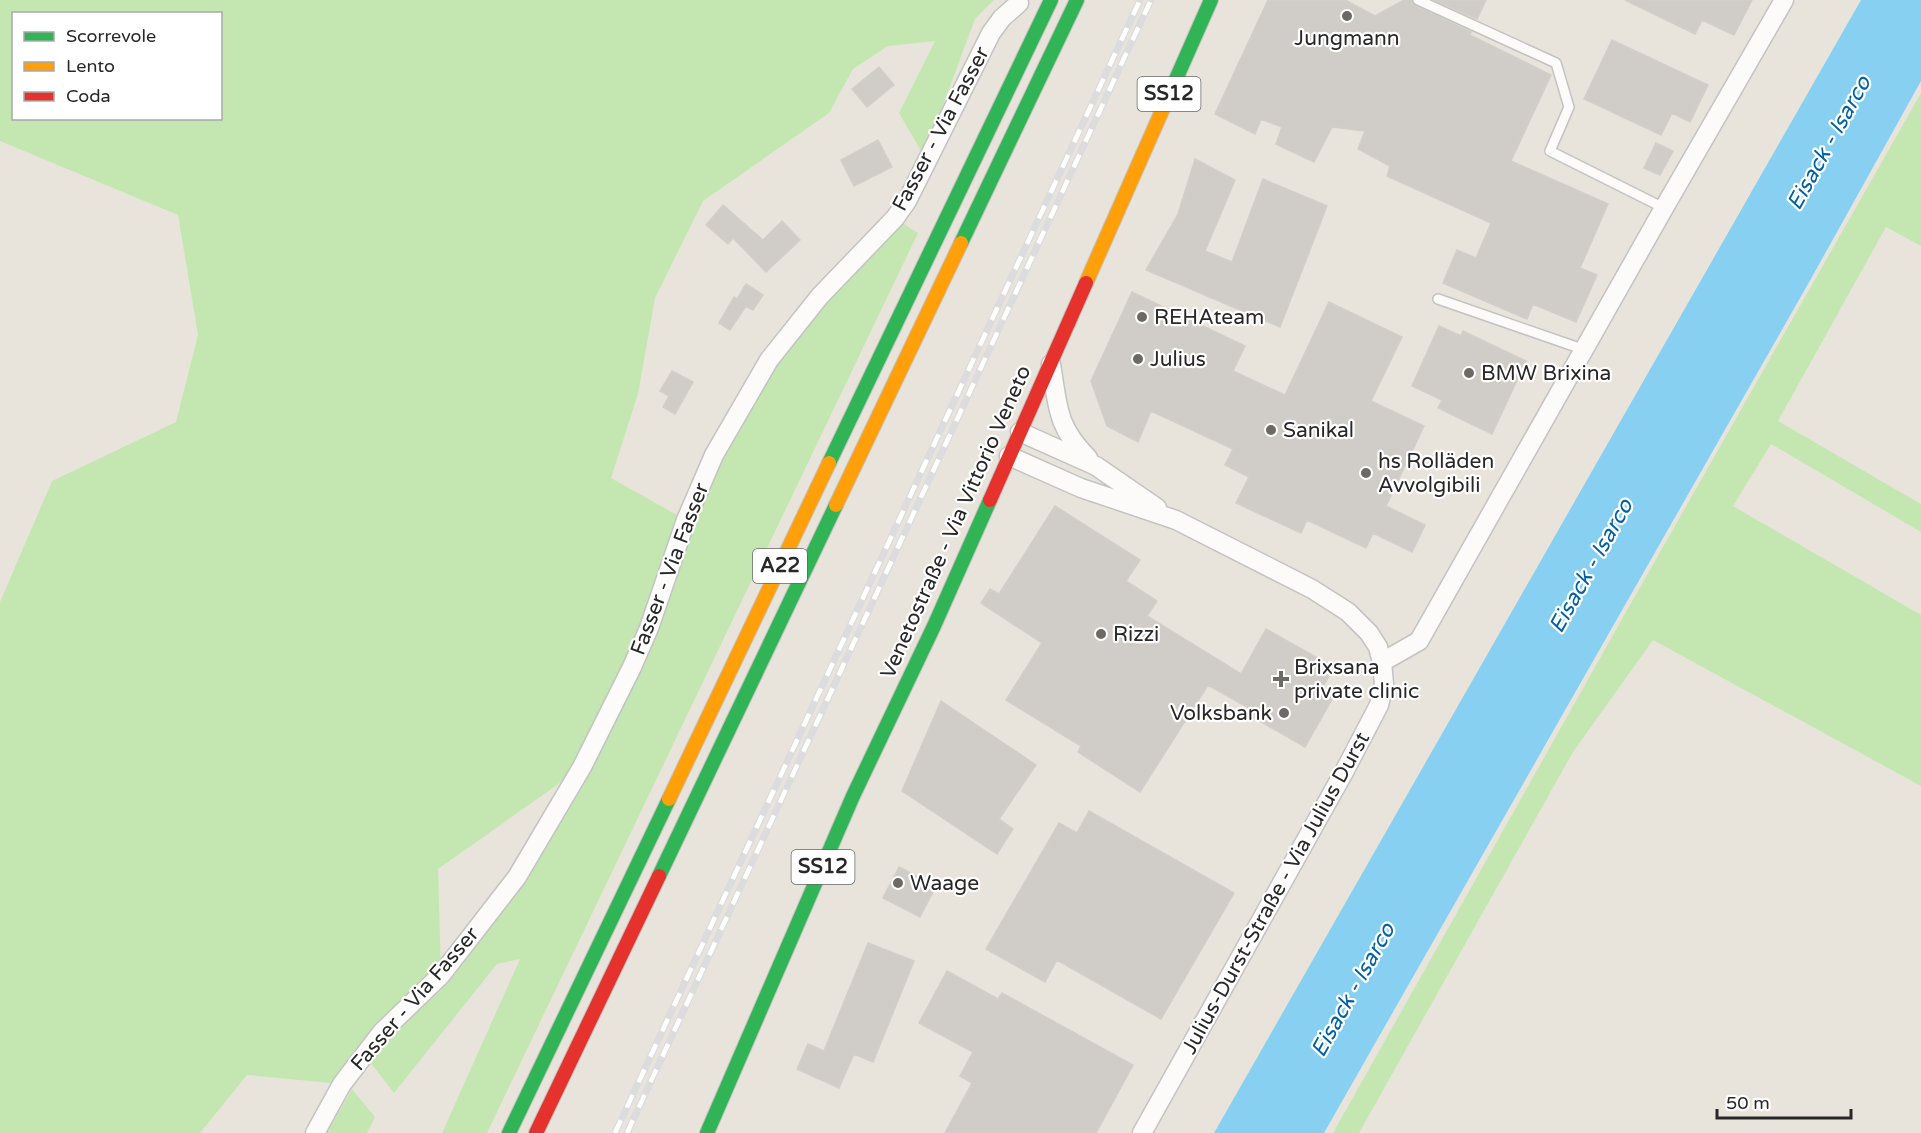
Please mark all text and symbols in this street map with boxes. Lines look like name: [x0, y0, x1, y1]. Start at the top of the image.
marker: Jungmann: [1340, 9, 1354, 23]
legend: [12, 12, 222, 120]
text: Scorrevole: [66, 25, 156, 47]
place label: Jungmann: [1294, 26, 1400, 51]
street label: Fasser - Via Fasser: [887, 43, 995, 215]
text: Lento: [66, 55, 115, 77]
water label: Eisack - Isarco: [1782, 70, 1877, 214]
road number: SS12: [1138, 77, 1200, 111]
text: Coda: [66, 85, 111, 107]
place label: REHAteam: [1154, 305, 1264, 330]
marker: REHAteam: [1135, 310, 1149, 324]
place label: Julius: [1150, 347, 1206, 372]
marker: Julius: [1131, 352, 1145, 366]
place label: BMW Brixina: [1481, 361, 1611, 386]
street label: Venetostraße - Via Vittorio Veneto: [875, 362, 1037, 682]
marker: BMW Brixina: [1462, 366, 1476, 380]
place label: Sanikal: [1283, 418, 1354, 443]
marker: Sanikal: [1264, 423, 1278, 437]
place label: hs Rolläden Avvolgibili: [1378, 449, 1494, 498]
marker: hs Rolläden Avvolgibili: [1359, 466, 1373, 480]
street label: Fasser - Via Fasser: [626, 479, 714, 659]
water label: Eisack - Isarco: [1544, 493, 1639, 637]
road number: A22: [753, 549, 807, 583]
place label: Rizzi: [1113, 622, 1159, 647]
marker: Rizzi: [1094, 627, 1108, 641]
place label: Brixsana private clinic: [1294, 655, 1419, 704]
marker: Brixsana private clinic: [1272, 670, 1290, 688]
place label: Volksbank: [1170, 701, 1272, 726]
marker: Volksbank: [1277, 706, 1291, 720]
street label: Julius-Durst-Straße - Via Julius Durst: [1177, 728, 1375, 1058]
road number: SS12: [792, 850, 854, 884]
place label: Waage: [910, 871, 979, 896]
marker: Waage: [891, 876, 905, 890]
water label: Eisack - Isarco: [1306, 917, 1401, 1061]
street label: Fasser - Via Fasser: [346, 922, 484, 1076]
scale bar: [1717, 1082, 1850, 1120]
text: 50 m: [1726, 1092, 1770, 1114]

